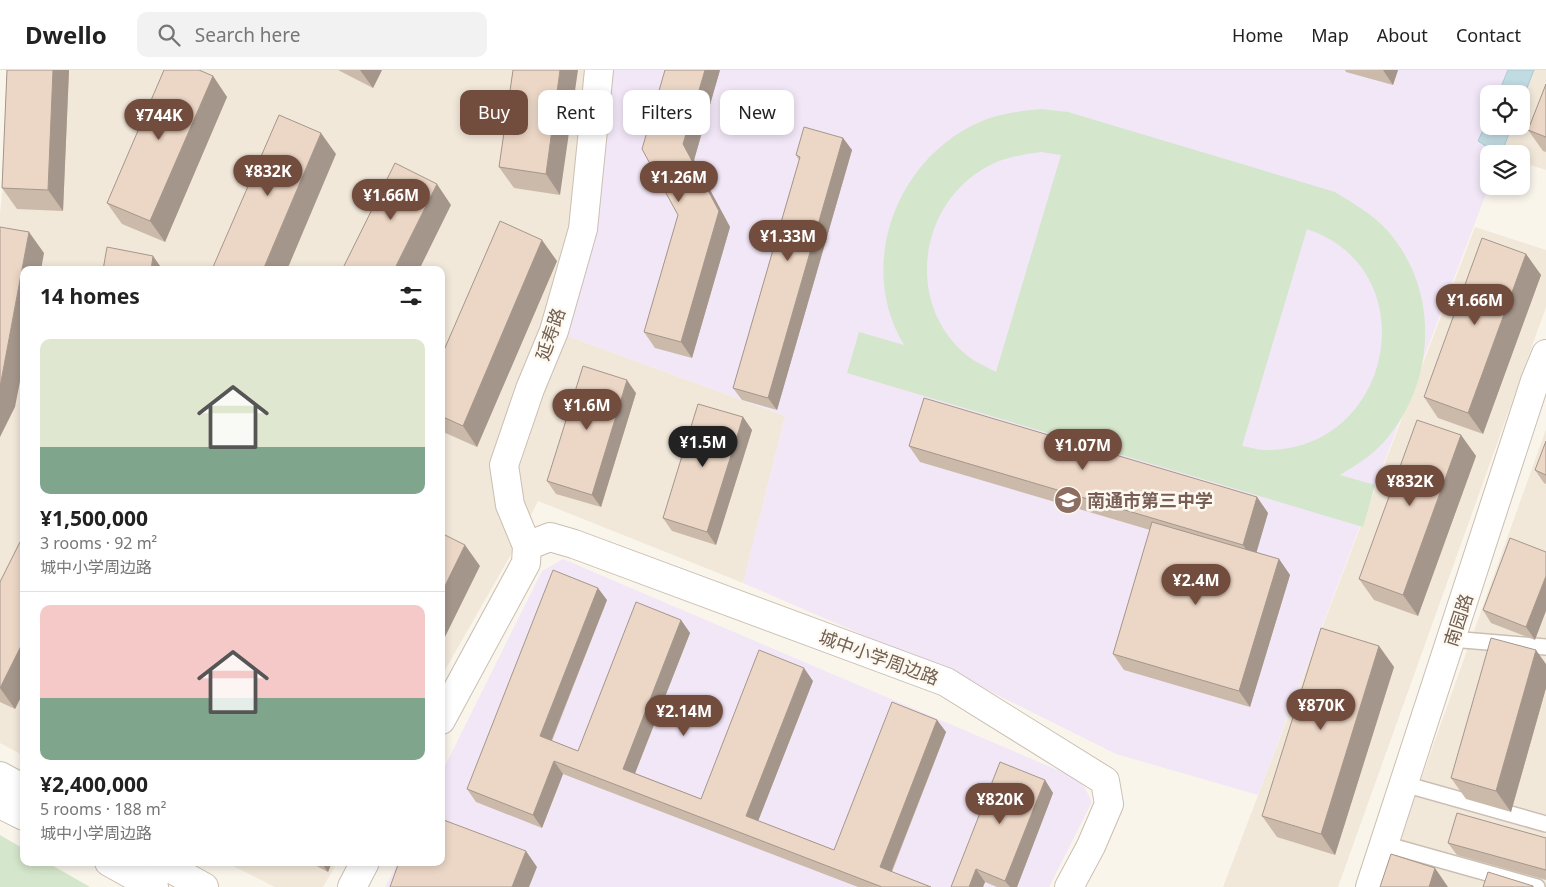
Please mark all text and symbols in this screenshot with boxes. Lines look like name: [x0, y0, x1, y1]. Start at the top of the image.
search box: [137, 12, 487, 57]
text: Dwello: [25, 18, 107, 51]
icon: search: [155, 21, 183, 49]
text: Search here: [195, 22, 300, 48]
text: Home: [1232, 23, 1283, 47]
text: Map: [1311, 23, 1349, 47]
text: About: [1377, 23, 1428, 47]
text: Contact: [1456, 23, 1521, 47]
map controls: [1480, 85, 1530, 195]
button: locate: [1480, 85, 1530, 135]
chip: Buy: [460, 90, 528, 135]
chip: Rent: [538, 90, 613, 135]
chip: Filters: [623, 90, 710, 135]
chip: New: [720, 90, 794, 135]
pin: ¥744K: [124, 98, 194, 141]
text: ¥744K: [135, 104, 183, 126]
button: layers: [1480, 145, 1530, 195]
pin: ¥832K: [233, 154, 303, 197]
text: ¥832K: [244, 160, 292, 182]
pin: ¥1.26M: [638, 160, 720, 203]
text: ¥1.26M: [651, 166, 707, 188]
pin: ¥1.66M: [350, 178, 432, 221]
text: ¥1.66M: [363, 184, 419, 206]
pin: ¥1.33M: [747, 220, 829, 262]
text: ¥1.33M: [760, 225, 816, 247]
text: 14 homes: [40, 282, 140, 310]
icon: filters: [397, 282, 425, 310]
pin: ¥1.66M: [1434, 284, 1516, 326]
text: ¥1.66M: [1447, 289, 1503, 311]
street label: 延寿路: [530, 305, 570, 363]
icon: home: [188, 372, 278, 462]
pin: ¥1.6M: [552, 388, 622, 431]
text: ¥1.6M: [563, 394, 611, 416]
pin: ¥1.5M: [668, 426, 738, 468]
pin: ¥1.07M: [1042, 428, 1124, 471]
text: ¥1.5M: [679, 431, 727, 453]
text: ¥1.07M: [1055, 434, 1111, 456]
pin: ¥832K: [1375, 464, 1445, 507]
text: ¥832K: [1386, 470, 1434, 492]
school or university icon: 南通市第三中学: [1053, 485, 1083, 515]
place label: 南通市第三中学: [1087, 488, 1213, 512]
text: ¥1,500,000: [40, 504, 148, 532]
text: 3 rooms · 92 m²: [40, 532, 157, 554]
text: 城中小学周边路: [40, 556, 152, 578]
pin: ¥2.4M: [1161, 564, 1231, 606]
text: ¥2.4M: [1172, 569, 1220, 591]
street label: 南园路: [1438, 591, 1478, 649]
street label: 城中小学周边路: [816, 624, 942, 690]
icon: home: [188, 637, 278, 727]
pin: ¥870K: [1286, 688, 1356, 731]
pin: ¥2.14M: [643, 694, 725, 737]
text: ¥870K: [1297, 694, 1345, 716]
text: ¥2.14M: [656, 700, 712, 722]
text: ¥2,400,000: [40, 770, 148, 798]
pin: ¥820K: [965, 782, 1035, 825]
text: ¥820K: [976, 788, 1024, 810]
text: 5 rooms · 188 m²: [40, 798, 166, 820]
text: 城中小学周边路: [40, 822, 152, 844]

